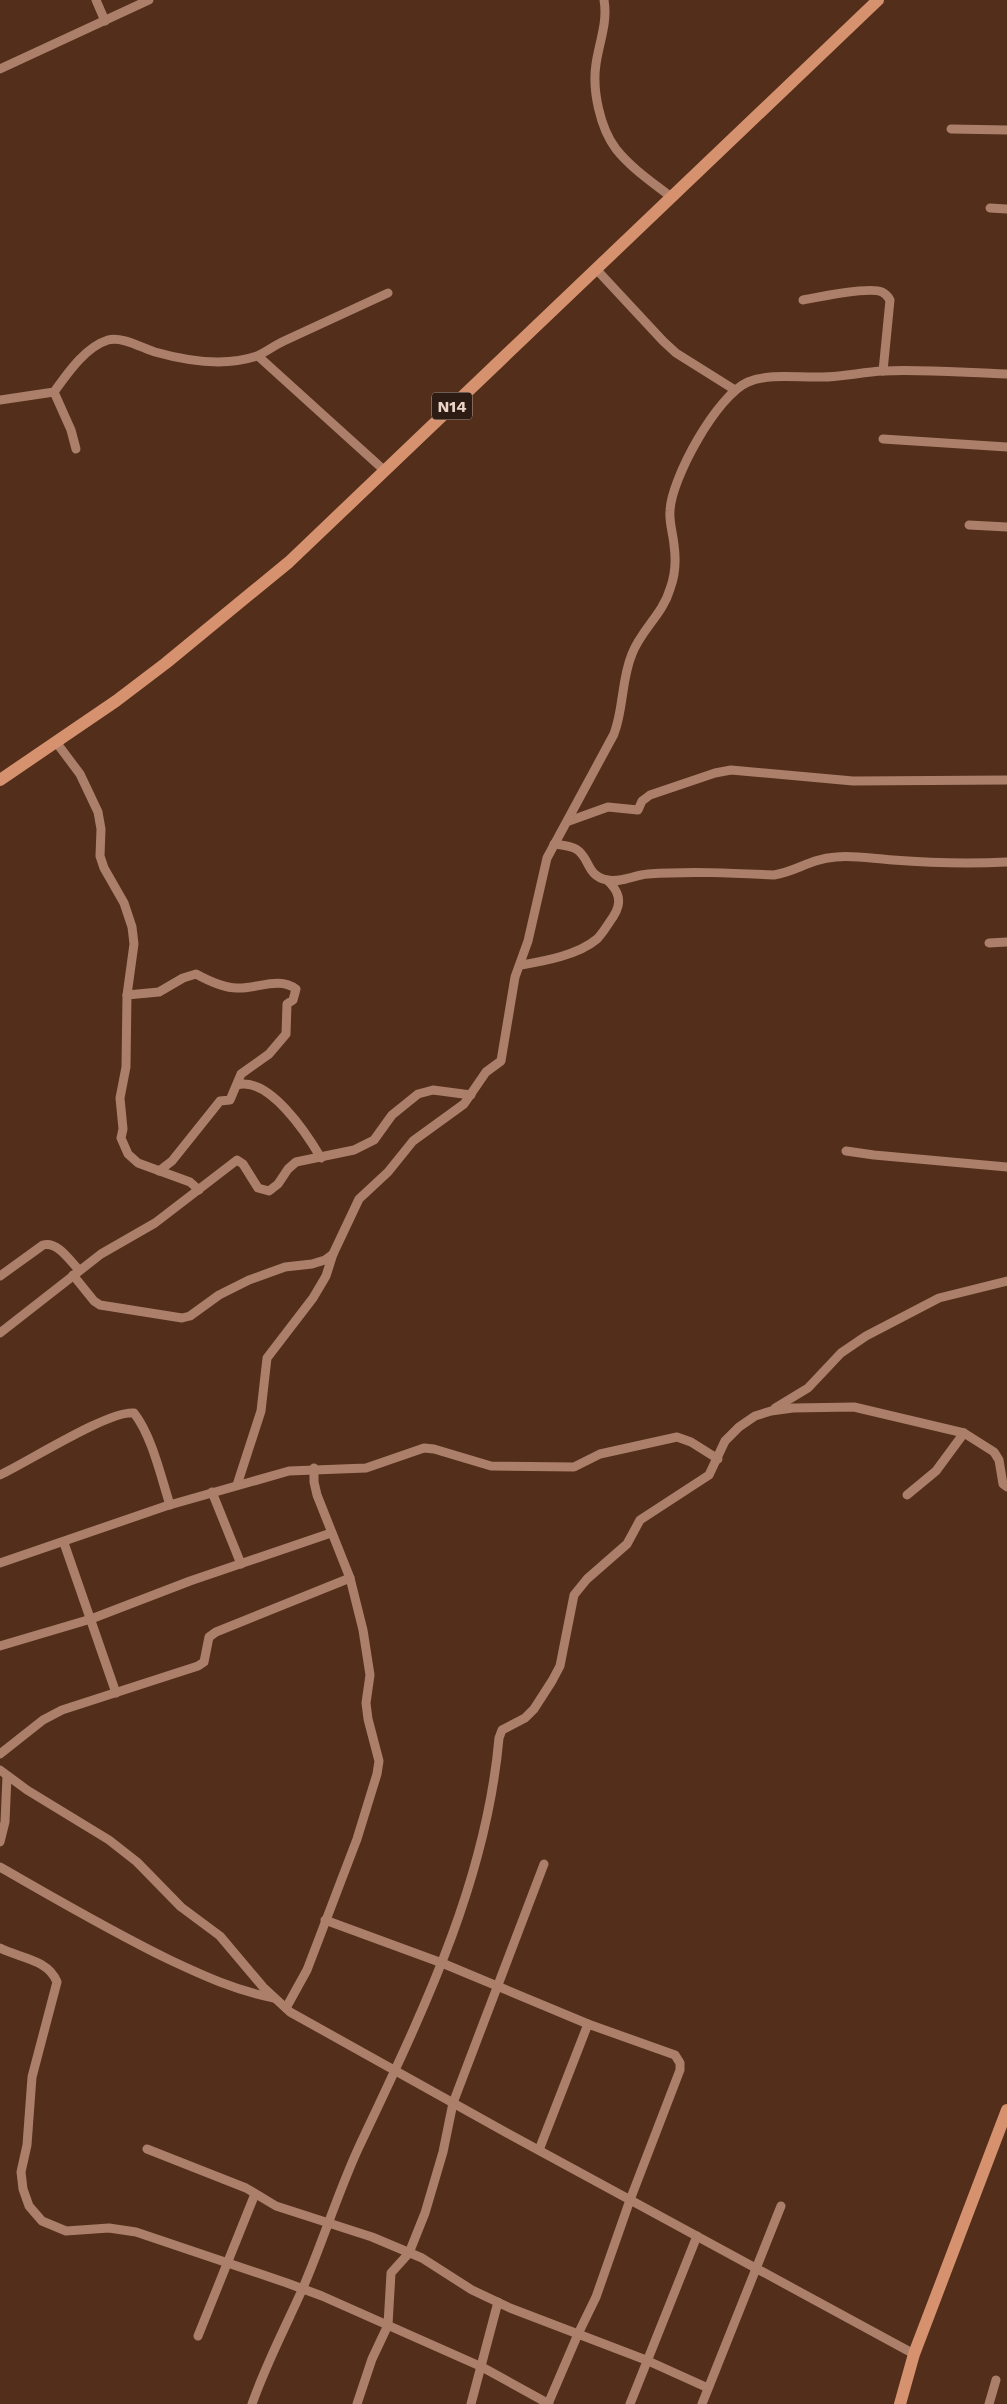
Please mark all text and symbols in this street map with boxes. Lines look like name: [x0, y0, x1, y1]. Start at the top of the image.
road number: N14: [432, 392, 472, 420]

